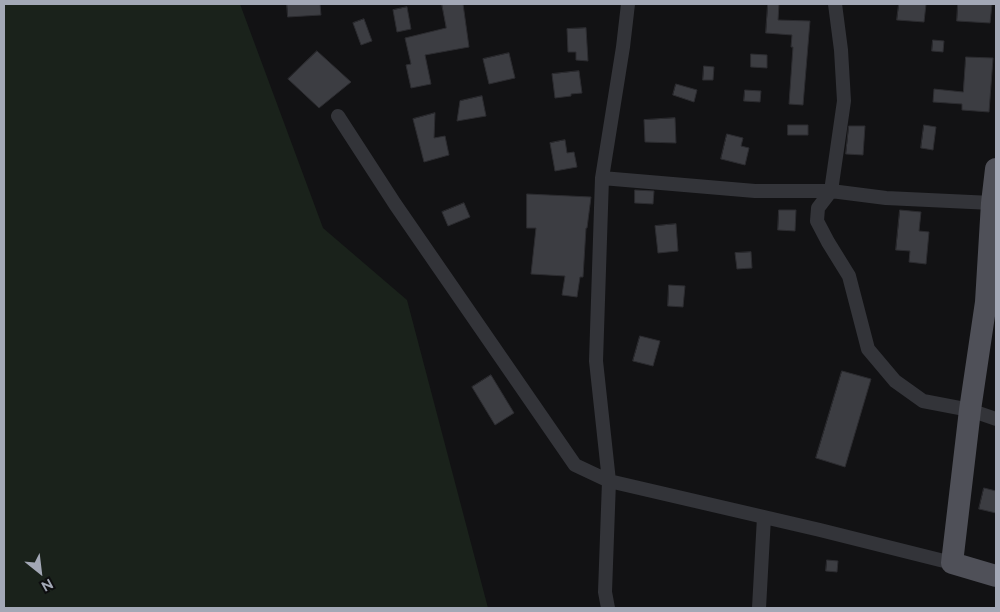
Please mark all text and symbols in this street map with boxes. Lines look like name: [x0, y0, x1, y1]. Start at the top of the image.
north arrow: [15, 547, 65, 597]
text: N: [39, 576, 56, 595]

